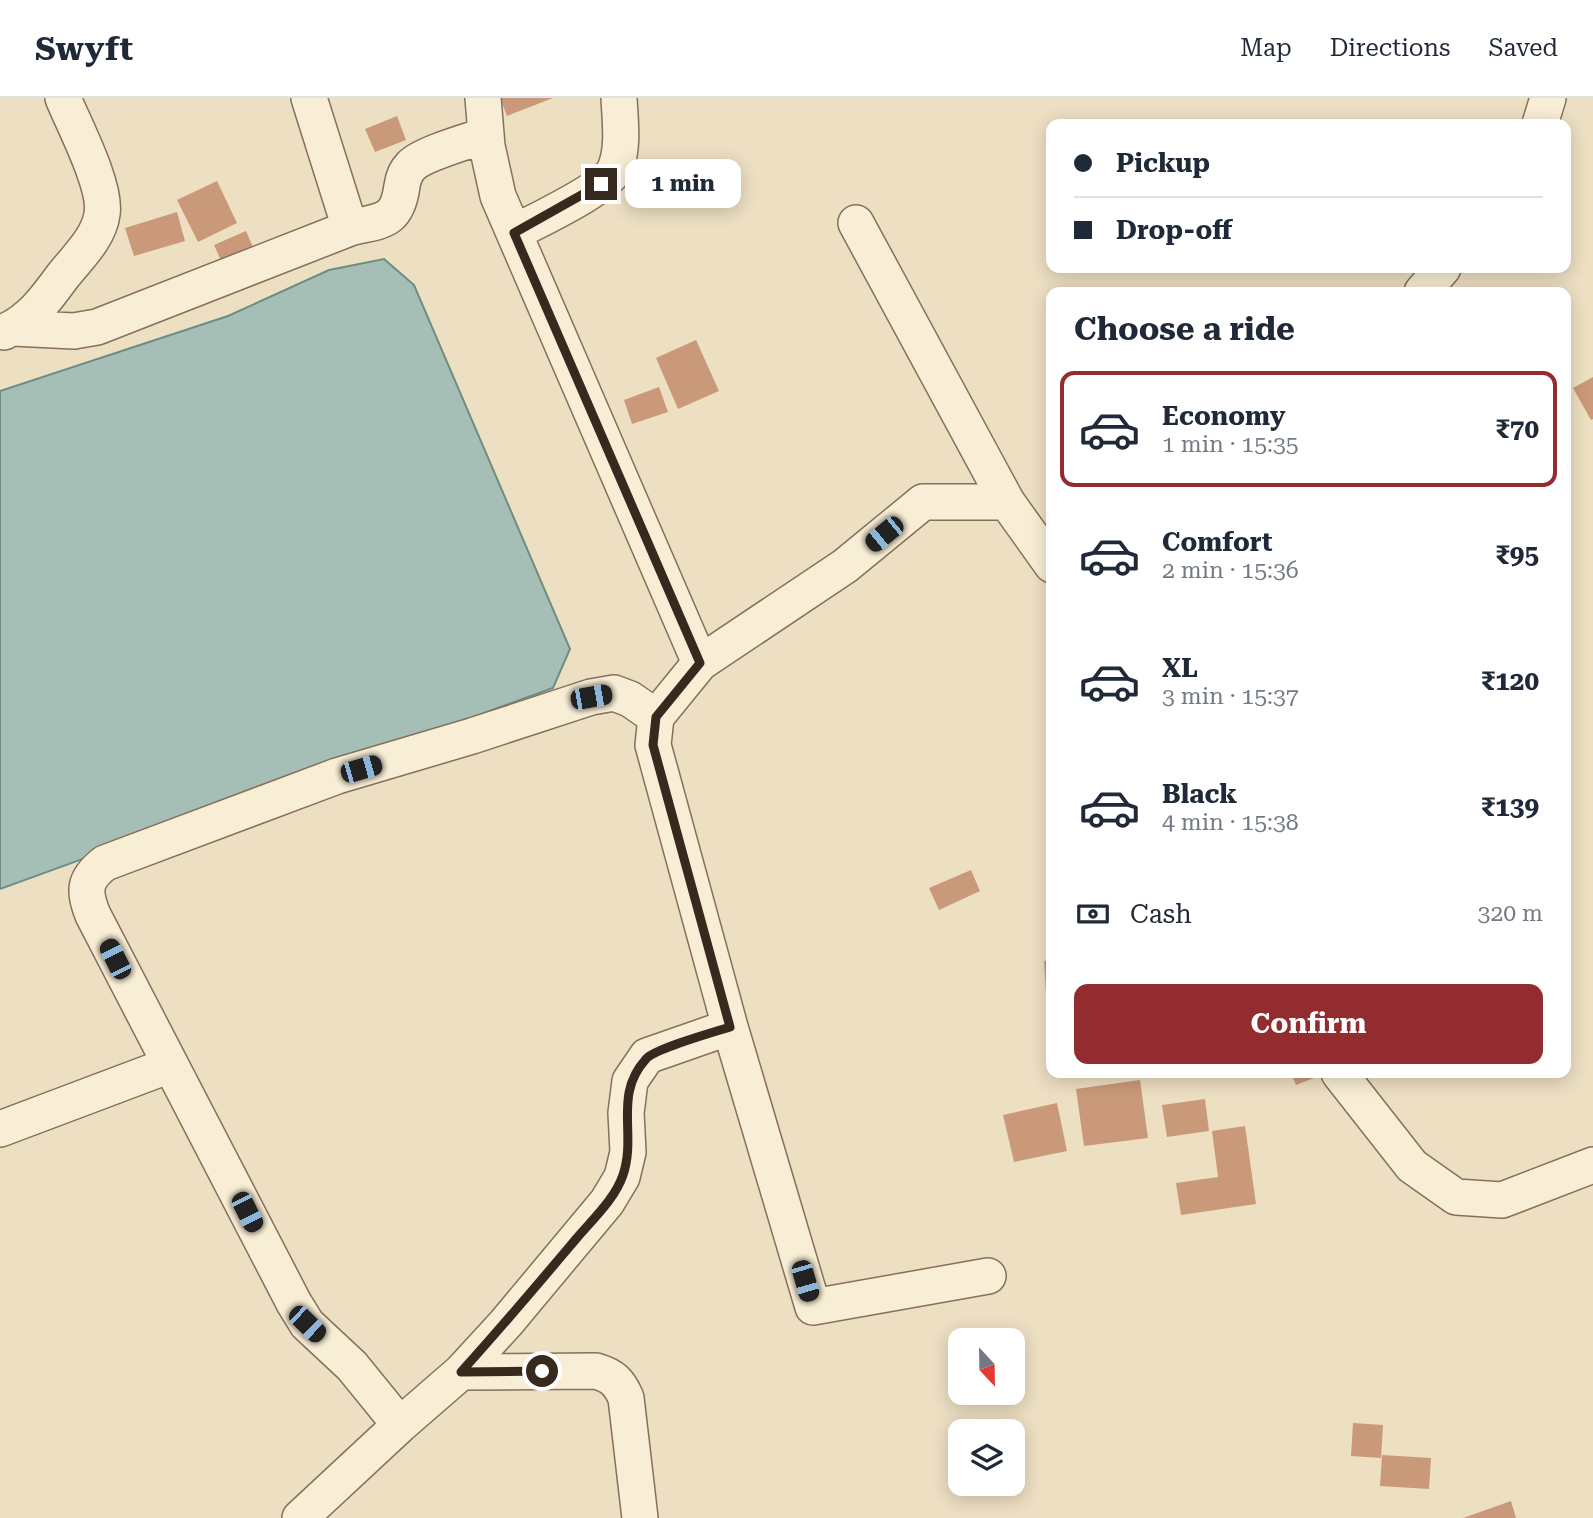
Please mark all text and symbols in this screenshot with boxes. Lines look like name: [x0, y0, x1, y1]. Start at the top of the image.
text: Swyft: [35, 29, 133, 68]
text: Map: [1240, 34, 1292, 62]
text: Directions: [1330, 34, 1450, 62]
text: Saved: [1488, 34, 1558, 62]
text: Pickup: [1116, 148, 1210, 178]
callout: 1 min: [626, 160, 741, 208]
route end: [585, 168, 617, 200]
text: 1 min: [651, 170, 715, 197]
text: Drop-off: [1116, 215, 1232, 245]
text: Choose a ride: [1074, 310, 1295, 348]
icon: car: [1078, 398, 1141, 461]
text: Economy: [1162, 401, 1285, 431]
text: ₹70: [1495, 414, 1539, 444]
text: 1 min · 15:35: [1162, 431, 1299, 458]
car: [862, 513, 907, 555]
icon: car: [1078, 524, 1141, 587]
text: Comfort: [1162, 527, 1272, 557]
text: ₹95: [1495, 540, 1539, 570]
text: 2 min · 15:36: [1162, 557, 1299, 584]
icon: car: [1078, 650, 1141, 713]
text: XL: [1162, 653, 1198, 683]
text: ₹120: [1481, 666, 1539, 696]
car: [569, 683, 614, 711]
text: 3 min · 15:37: [1162, 683, 1299, 710]
car: [338, 753, 385, 785]
icon: car: [1078, 776, 1141, 839]
text: Black: [1162, 779, 1237, 809]
text: ₹139: [1481, 792, 1539, 822]
text: 4 min · 15:38: [1162, 809, 1299, 836]
icon: cash: [1074, 895, 1112, 933]
text: Cash: [1130, 899, 1192, 929]
text: 320 m: [1478, 900, 1543, 927]
car: [97, 936, 134, 982]
button: Confirm: [1074, 984, 1543, 1064]
car: [229, 1189, 266, 1235]
car: [790, 1258, 821, 1304]
car: [285, 1302, 330, 1346]
north arrow: [948, 1328, 1026, 1405]
map controls: [948, 1328, 1025, 1496]
route start: [526, 1355, 558, 1387]
button: layers: [948, 1419, 1025, 1496]

